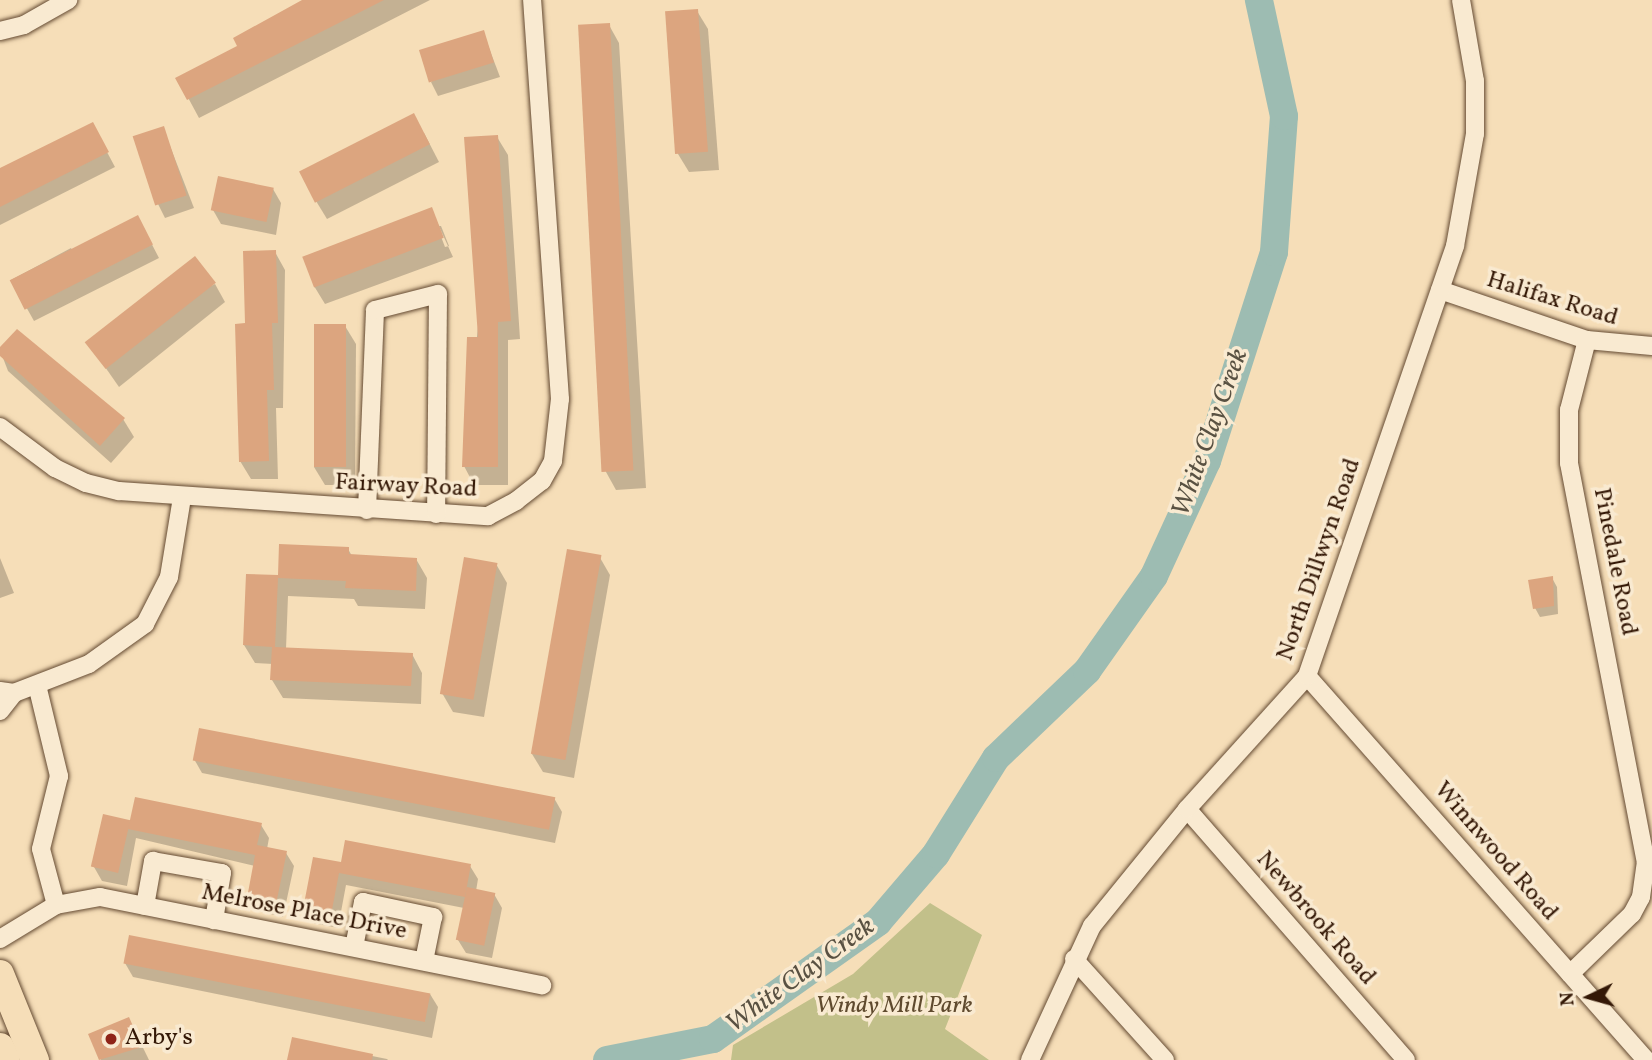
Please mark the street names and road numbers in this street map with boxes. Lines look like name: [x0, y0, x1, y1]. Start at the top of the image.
street label: Halifax Road: [1483, 266, 1621, 334]
street label: North Dillwyn Road: [1272, 455, 1368, 665]
street label: Fairway Road: [334, 469, 478, 505]
street label: Pinedale Road: [1586, 486, 1642, 638]
street label: Winnwood Road: [1427, 777, 1563, 927]
street label: Newbrook Road: [1249, 846, 1381, 992]
street label: Melrose Place Drive: [199, 879, 409, 947]

